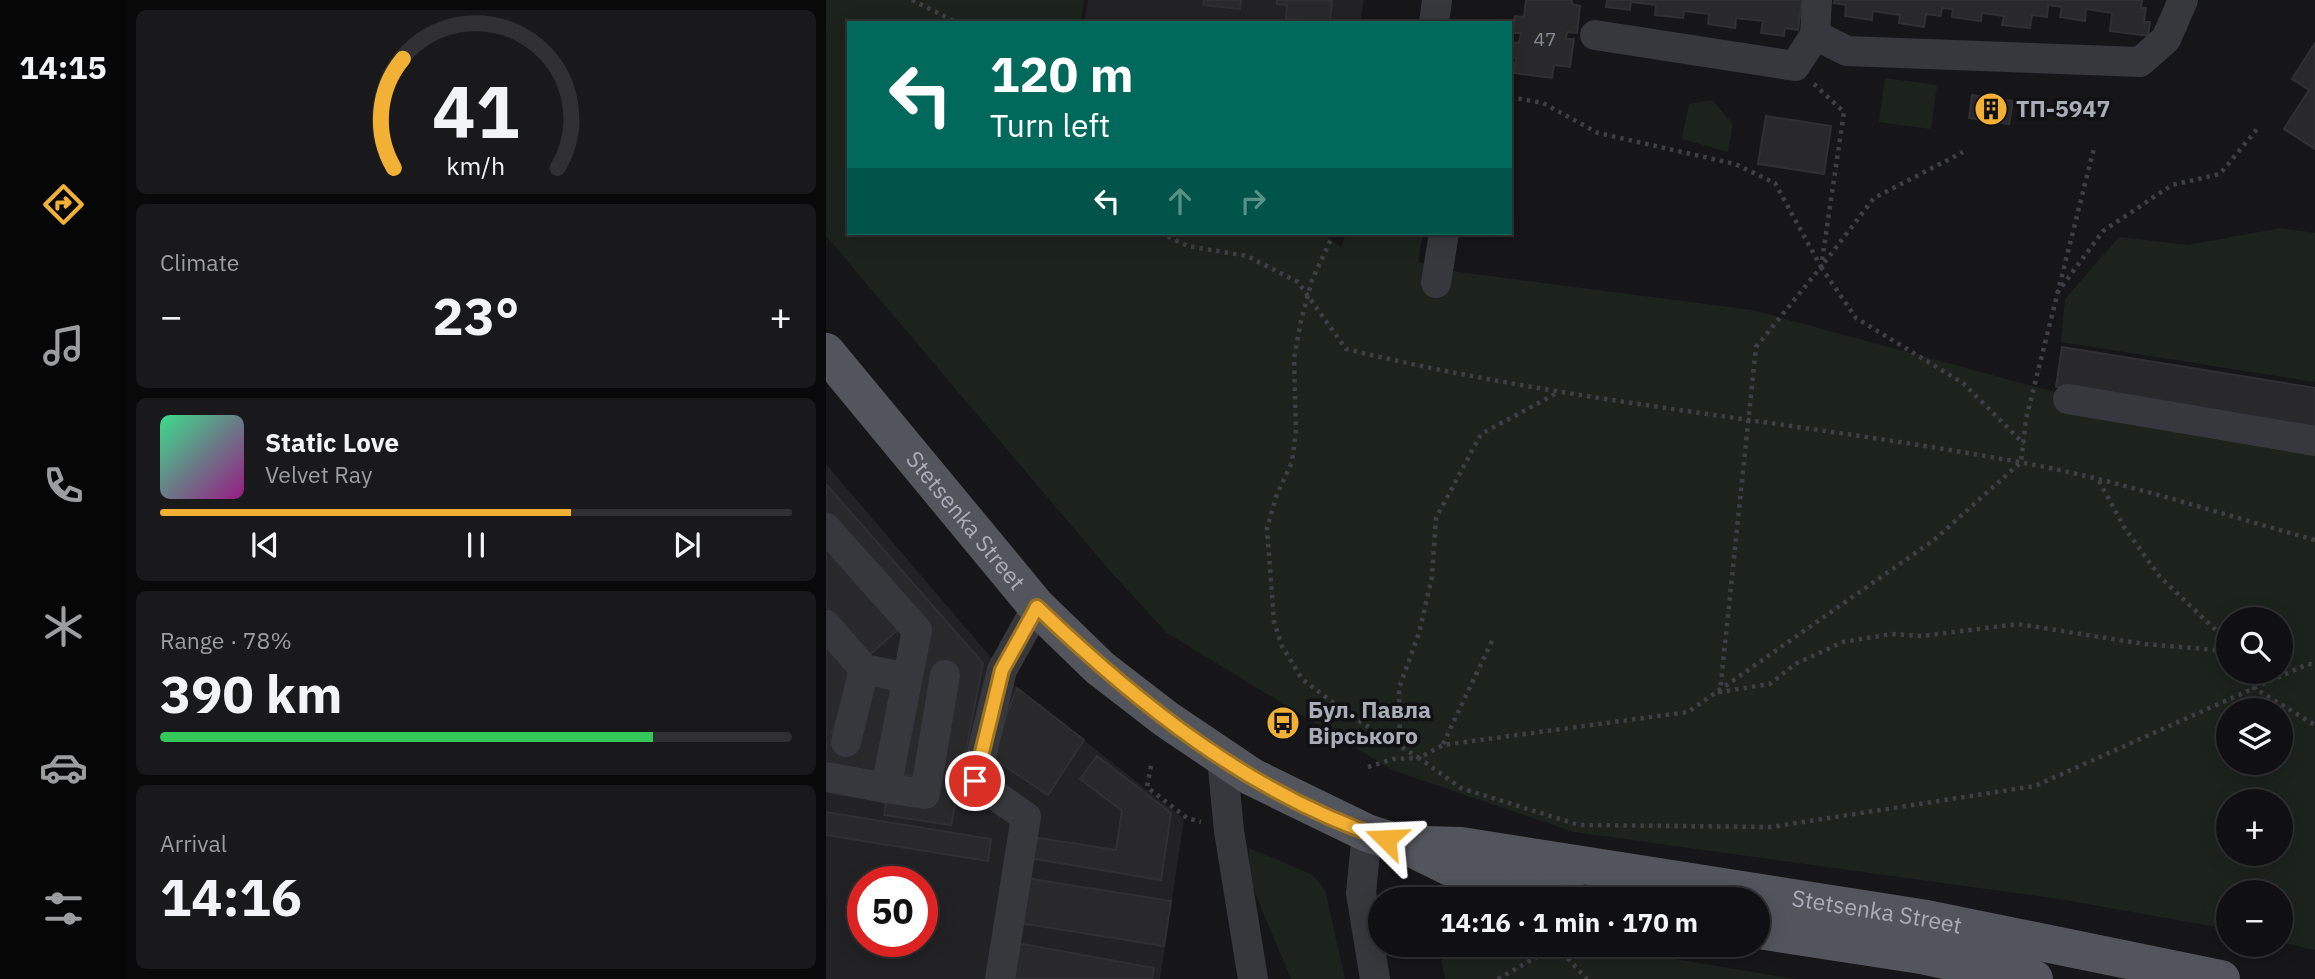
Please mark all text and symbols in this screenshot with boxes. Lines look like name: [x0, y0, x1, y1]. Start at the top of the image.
house number: 47: [1534, 27, 1556, 51]
text: 120 m: [990, 42, 1134, 105]
text: 14:15: [19, 46, 107, 88]
icon: left: [875, 49, 966, 140]
text: 41: [432, 63, 520, 158]
building icon: ТП-5947: [1972, 90, 2010, 128]
place label: ТП-5947: [2016, 93, 2110, 123]
text: Turn left: [990, 104, 1110, 146]
text: km/h: [447, 149, 505, 182]
icon: directions: [39, 180, 88, 229]
icon: left: [1088, 182, 1126, 220]
icon: ahead: [1161, 182, 1199, 220]
icon: right: [1234, 182, 1272, 220]
text: Climate: [160, 247, 239, 277]
text: 23°: [433, 282, 519, 349]
text: −: [160, 291, 183, 340]
text: +: [769, 291, 792, 340]
icon: music: [39, 321, 88, 370]
text: Static Love: [265, 425, 399, 459]
street label: Stetsenka Street: [900, 444, 1033, 596]
text: Velvet Ray: [265, 459, 372, 489]
icon: phone: [39, 461, 88, 510]
icon: previous: [246, 526, 284, 564]
icon: pause: [457, 526, 495, 564]
icon: next: [668, 526, 706, 564]
icon: climate: [39, 602, 88, 651]
map controls: [2216, 607, 2293, 957]
button: search: [2216, 607, 2293, 684]
text: Range · 78%: [160, 625, 292, 655]
text: 390 km: [160, 660, 342, 727]
place label: Бул. Павла Вірського: [1308, 694, 1431, 750]
button: layers: [2216, 698, 2293, 775]
bus stop icon: Бул. Павла Вірського: [1264, 704, 1302, 742]
icon: car: [39, 743, 88, 792]
pin: [945, 751, 1005, 811]
icon: arrive: [956, 762, 994, 800]
button: +: [2216, 789, 2293, 866]
position arrow: [1349, 802, 1423, 876]
text: Arrival: [160, 828, 227, 858]
text: 14:16: [160, 863, 302, 930]
speed limit sign: 50: [847, 866, 938, 957]
button: −: [2216, 880, 2293, 957]
street label: Stetsenka Street: [1790, 882, 1965, 940]
icon: filters: [39, 884, 88, 933]
text: 14:16 · 1 min · 170 m: [1440, 905, 1698, 939]

